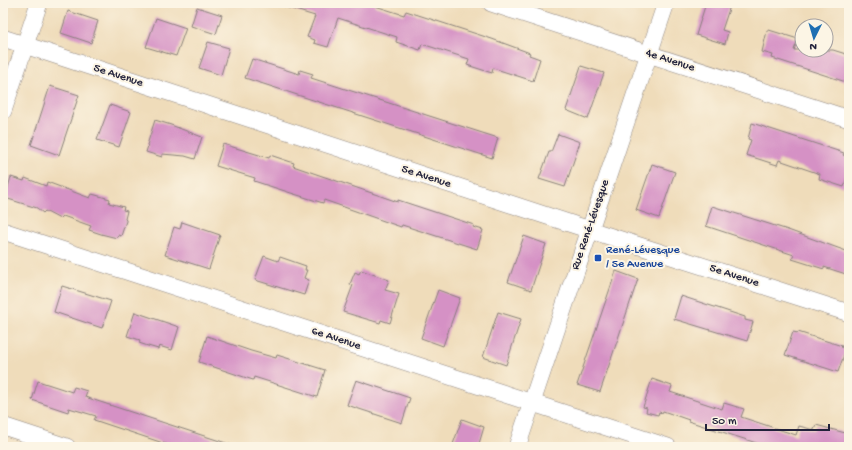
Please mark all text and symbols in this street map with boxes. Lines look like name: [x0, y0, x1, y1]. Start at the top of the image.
north arrow: [794, 18, 834, 58]
text: N: [809, 40, 817, 52]
street label: 4e Avenue: [644, 46, 697, 76]
street label: 5e Avenue: [91, 61, 145, 91]
street label: 5e Avenue: [399, 162, 453, 192]
street label: Rue René-Lévesque: [569, 177, 613, 272]
place label: René-Lévesque / 5e Avenue: [606, 244, 680, 272]
marker: René-Lévesque / 5e Avenue: [593, 253, 603, 263]
street label: 5e Avenue: [707, 261, 761, 291]
street label: 6e Avenue: [309, 324, 363, 354]
scale bar: [706, 406, 829, 432]
text: 50 m: [712, 415, 737, 429]

